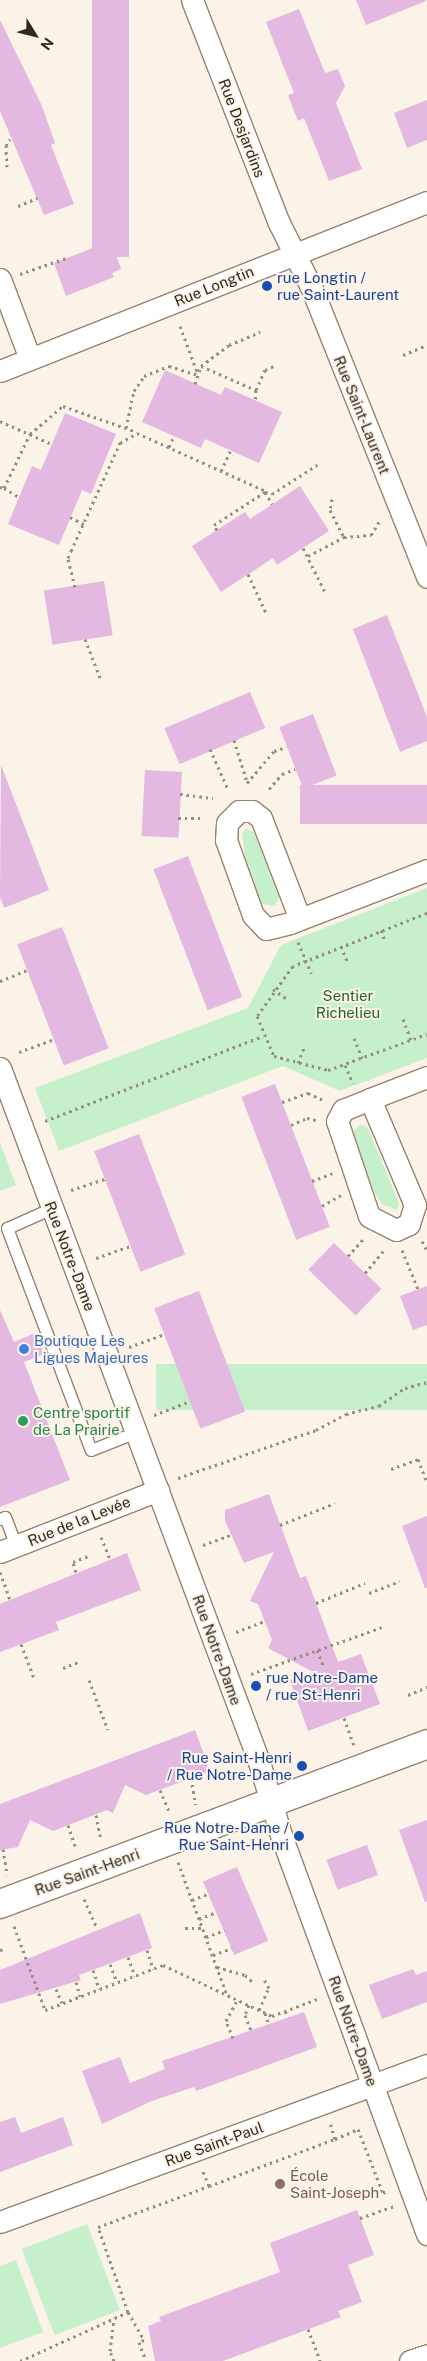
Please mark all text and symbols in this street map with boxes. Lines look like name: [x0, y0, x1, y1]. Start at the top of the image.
north arrow: [10, 10, 60, 60]
text: N: [37, 35, 57, 53]
street label: Rue Desjardins: [215, 76, 269, 180]
street label: Rue Longtin: [172, 262, 256, 310]
place label: rue Longtin / rue Saint-Laurent: [277, 268, 399, 303]
marker: rue Longtin / rue Saint-Laurent: [261, 280, 273, 292]
street label: Rue Saint-Laurent: [330, 353, 394, 477]
park label: Sentier Richelieu: [316, 986, 380, 1021]
street label: Rue Notre-Dame: [41, 1198, 99, 1314]
place label: Boutique Les Ligues Majeures: [34, 1331, 148, 1366]
marker: Boutique Les Ligues Majeures: [18, 1343, 30, 1355]
place label: Centre sportif de La Prairie: [33, 1403, 130, 1438]
marker: Centre sportif de La Prairie: [17, 1415, 29, 1427]
street label: Rue de la Levée: [25, 1492, 133, 1550]
street label: Rue Notre-Dame: [189, 1592, 245, 1708]
place label: rue Notre-Dame / rue St-Henri: [266, 1668, 378, 1703]
marker: rue Notre-Dame / rue St-Henri: [250, 1680, 262, 1692]
place label: Rue Saint-Henri / Rue Notre-Dame: [167, 1748, 292, 1783]
marker: Rue Saint-Henri / Rue Notre-Dame: [296, 1760, 308, 1772]
place label: Rue Notre-Dame / Rue Saint-Henri: [164, 1818, 289, 1853]
marker: Rue Notre-Dame / Rue Saint-Henri: [293, 1830, 305, 1842]
street label: Rue Saint-Henri: [32, 1845, 142, 1899]
street label: Rue Notre-Dame: [325, 1973, 381, 2089]
street label: Rue Saint-Paul: [162, 2118, 266, 2170]
place label: École Saint-Joseph: [290, 2166, 379, 2201]
marker: École Saint-Joseph: [274, 2178, 286, 2190]

